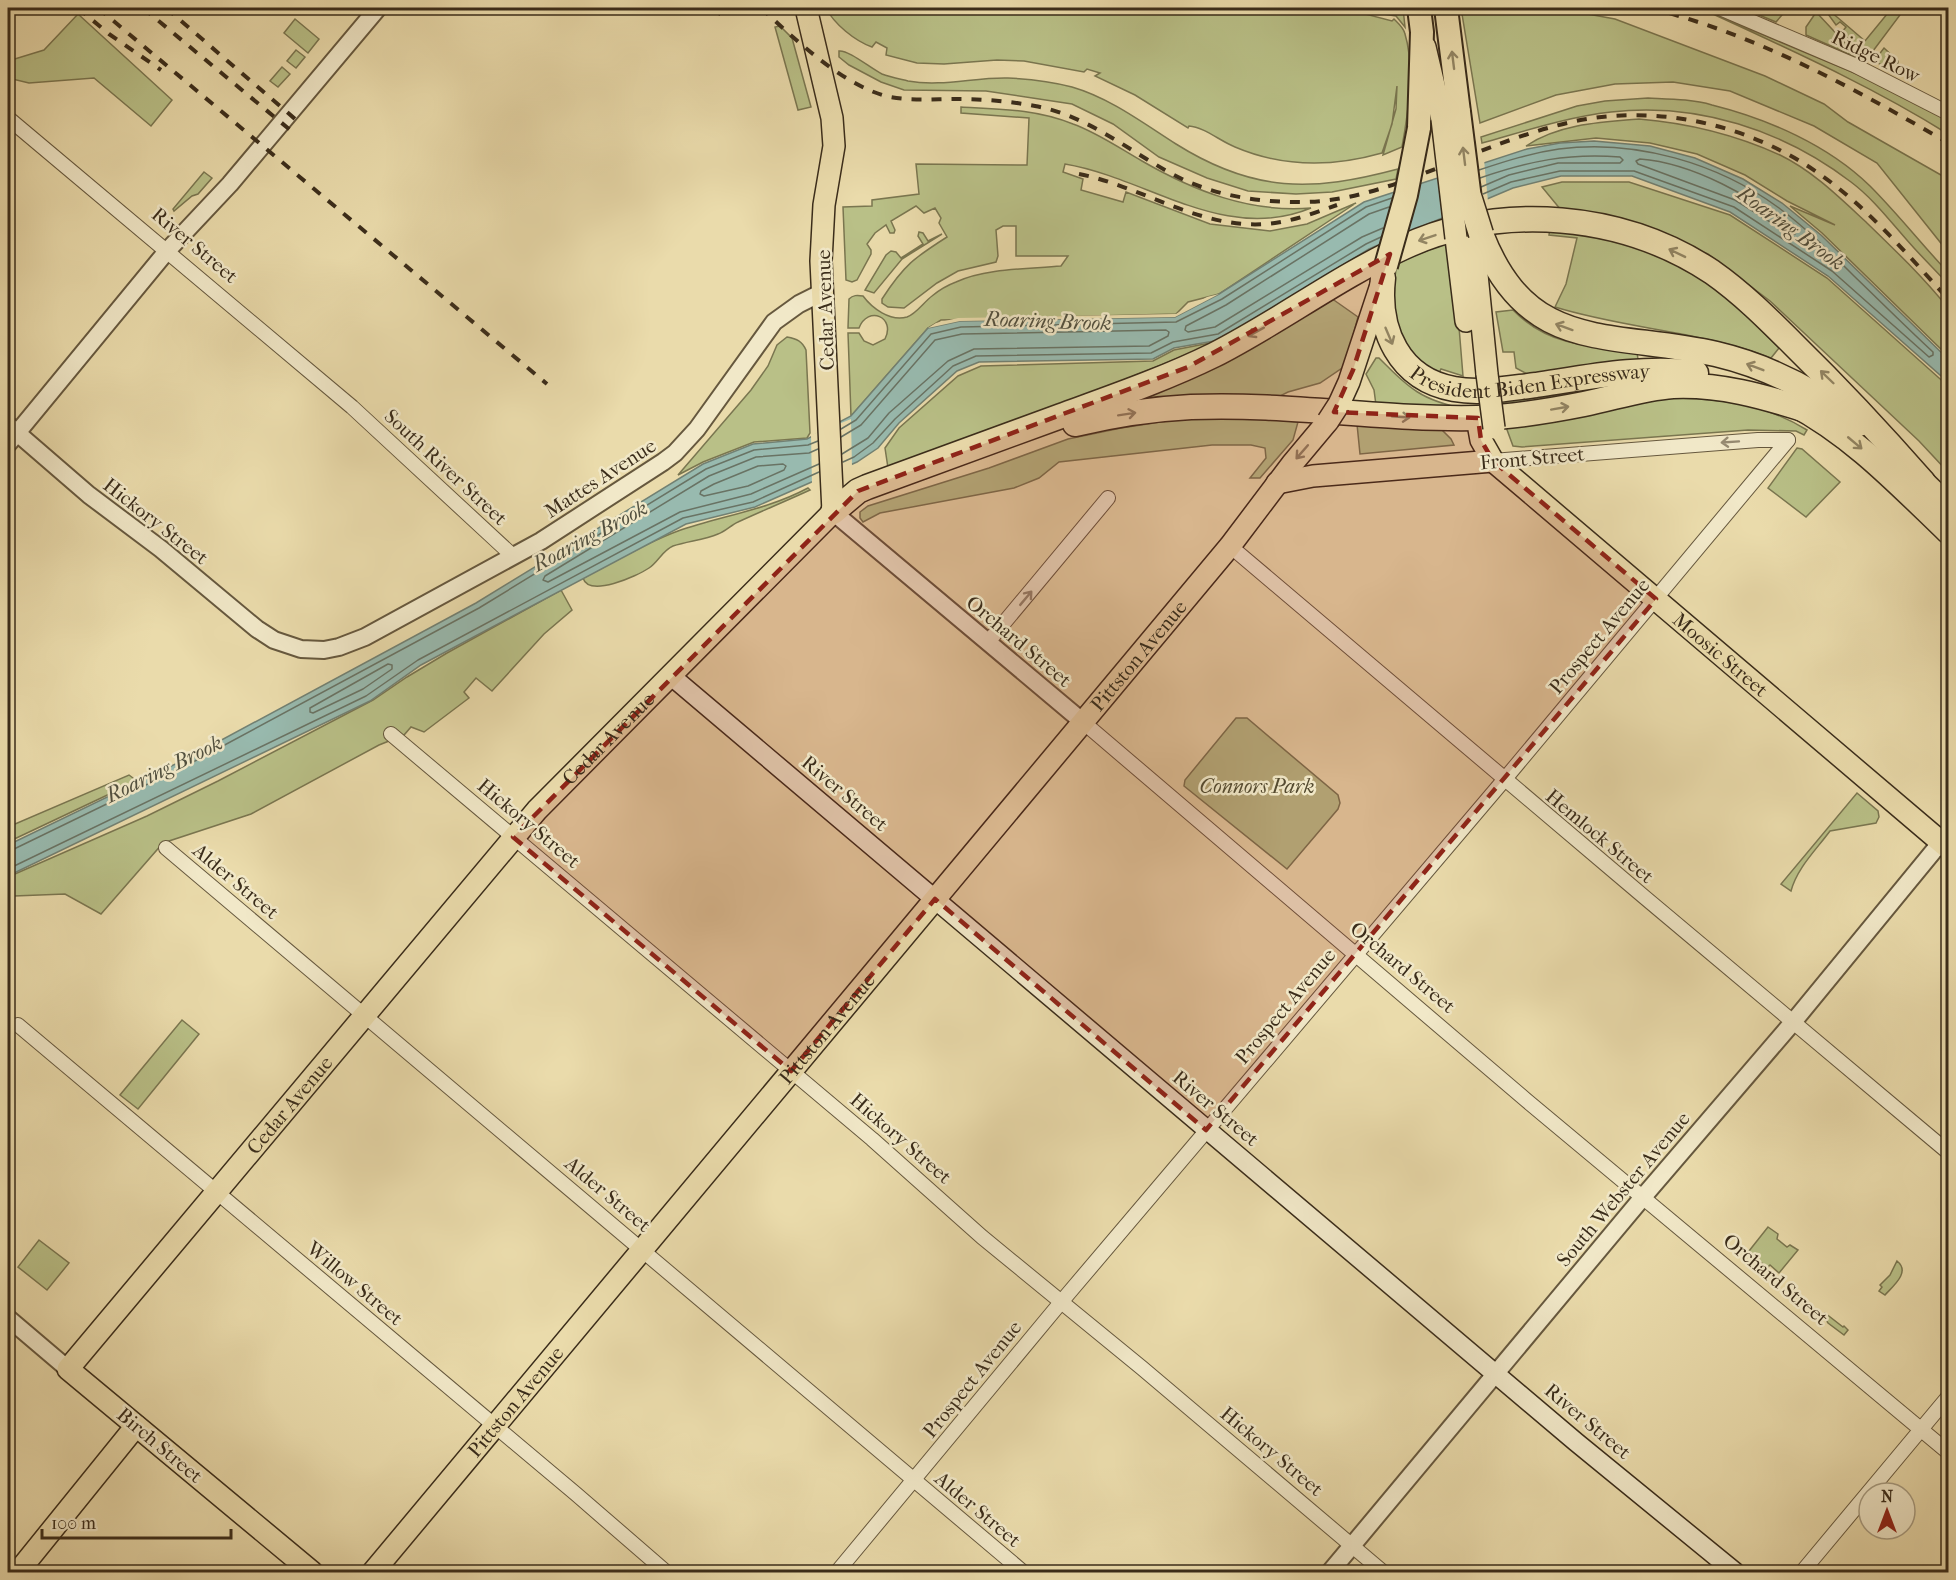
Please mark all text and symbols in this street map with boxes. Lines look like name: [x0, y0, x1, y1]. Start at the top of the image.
street label: Ridge Row: [1828, 25, 1924, 88]
one-way arrow: [1447, 50, 1458, 70]
one-way arrow: [1459, 146, 1470, 166]
water label: Roaring Brook: [1731, 180, 1849, 275]
street label: River Street: [147, 203, 242, 288]
one-way arrow: [1418, 234, 1437, 245]
one-way arrow: [1669, 246, 1687, 258]
street label: Cedar Avenue: [812, 249, 839, 371]
water label: Roaring Brook: [982, 307, 1112, 335]
one-way arrow: [1556, 320, 1574, 331]
one-way arrow: [1248, 326, 1265, 338]
one-way arrow: [1384, 326, 1395, 344]
street label: President Biden Expressway: [1405, 360, 1652, 403]
one-way arrow: [1746, 360, 1765, 371]
one-way arrow: [1819, 369, 1834, 384]
one-way arrow: [1550, 402, 1570, 413]
street label: South River Street: [380, 405, 512, 530]
one-way arrow: [1117, 408, 1136, 419]
one-way arrow: [1391, 412, 1411, 423]
street label: Mattes Avenue: [540, 434, 660, 523]
one-way arrow: [1846, 436, 1862, 449]
one-way arrow: [1720, 437, 1740, 448]
street label: Front Street: [1479, 442, 1585, 475]
one-way arrow: [1296, 444, 1309, 460]
street label: Hickory Street: [99, 473, 213, 569]
water label: Roaring Brook: [527, 496, 652, 577]
street label: Prospect Avenue: [1544, 574, 1654, 699]
street label: Orchard Street: [962, 591, 1076, 692]
one-way arrow: [1019, 591, 1033, 606]
street label: Pittston Avenue: [1086, 596, 1192, 716]
street label: Moosic Street: [1668, 608, 1772, 702]
street label: Cedar Avenue: [558, 688, 659, 790]
water label: Roaring Brook: [100, 730, 226, 808]
street label: River Street: [797, 751, 892, 836]
street label: Hickory Street: [473, 774, 585, 873]
park label: Connors Park: [1200, 775, 1314, 798]
street label: Hemlock Street: [1541, 785, 1658, 888]
street label: Alder Street: [187, 838, 283, 924]
street label: Orchard Street: [1346, 917, 1460, 1018]
street label: Prospect Avenue: [1230, 944, 1340, 1069]
street label: Pittston Avenue: [774, 969, 880, 1089]
street label: Cedar Avenue: [242, 1052, 338, 1159]
street label: River Street: [1168, 1066, 1263, 1151]
street label: Hickory Street: [845, 1088, 956, 1189]
street label: South Webster Avenue: [1552, 1107, 1695, 1271]
street label: Alder Street: [559, 1151, 655, 1237]
street label: Orchard Street: [1719, 1229, 1833, 1330]
street label: Willow Street: [301, 1236, 407, 1330]
street label: Prospect Avenue: [918, 1316, 1027, 1442]
street label: Pittston Avenue: [463, 1342, 569, 1462]
street label: River Street: [1540, 1379, 1635, 1464]
street label: Hickory Street: [1216, 1402, 1328, 1501]
street label: Birch Street: [112, 1403, 207, 1488]
street label: Alder Street: [929, 1466, 1025, 1552]
north arrow: [1857, 1481, 1917, 1541]
text: N: [1881, 1487, 1894, 1506]
scale bar: [42, 1502, 231, 1540]
text: 100 m: [51, 1513, 96, 1534]

